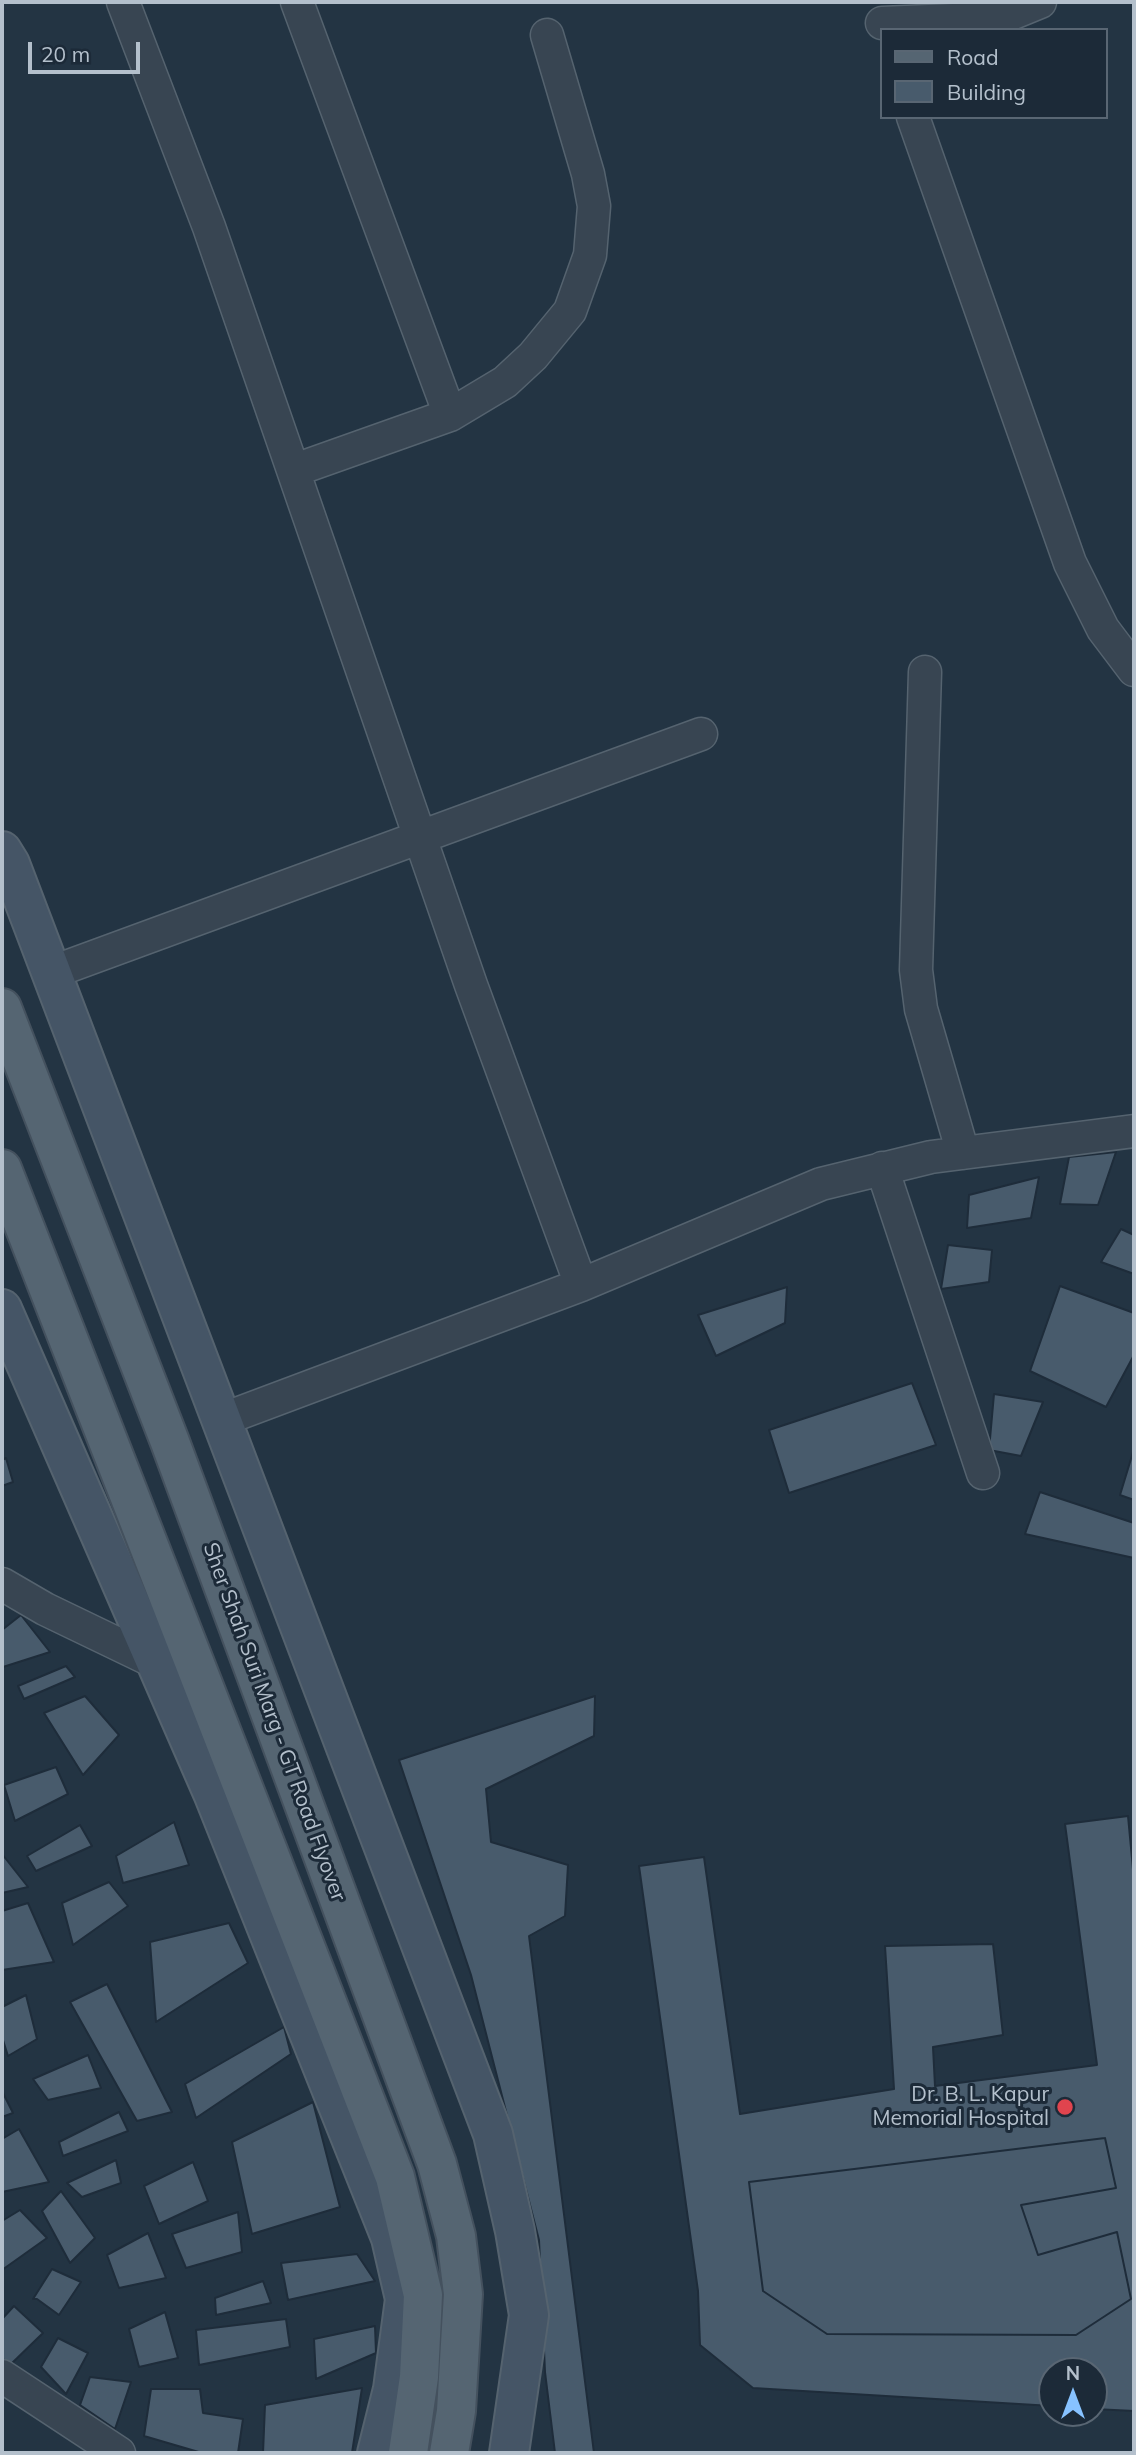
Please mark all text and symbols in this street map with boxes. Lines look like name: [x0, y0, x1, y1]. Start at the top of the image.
scale bar: [32, 28, 144, 72]
legend: [880, 28, 1108, 119]
text: 20 m: [41, 41, 90, 67]
text: Road: [947, 44, 998, 70]
text: Building: [947, 79, 1026, 105]
street label: Sher Shah Suri Marg - GT Road Flyover: [197, 1539, 351, 1905]
place label: Dr. B. L. Kapur Memorial Hospital: [872, 2082, 1049, 2132]
marker: Dr. B. L. Kapur Memorial Hospital: [1055, 2097, 1075, 2117]
north arrow: [1038, 2357, 1108, 2427]
text: N: [1066, 2361, 1080, 2385]

